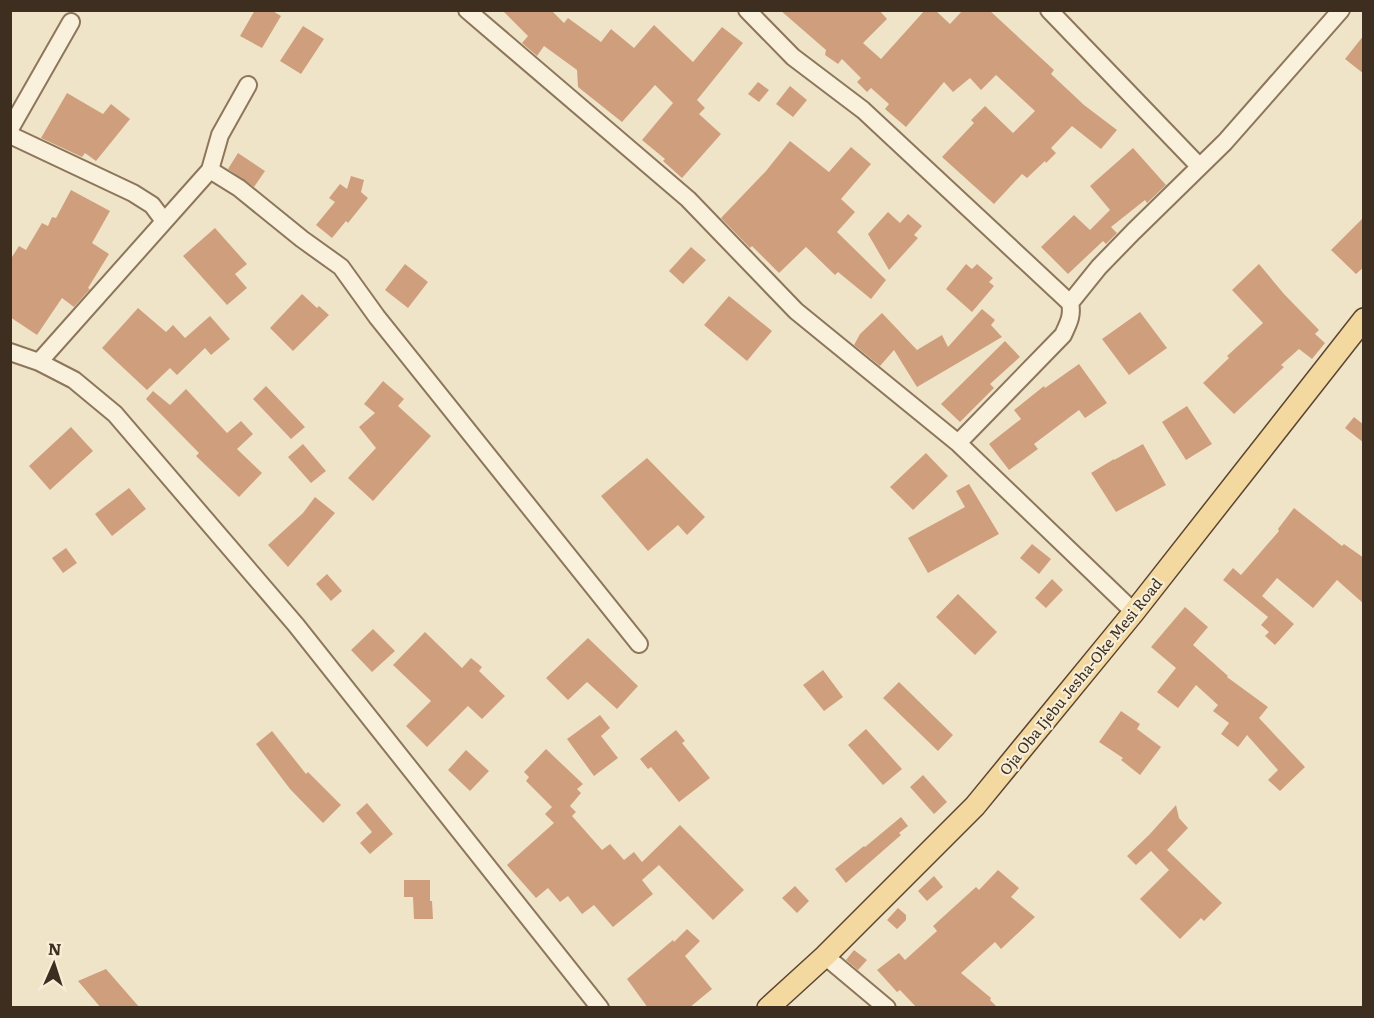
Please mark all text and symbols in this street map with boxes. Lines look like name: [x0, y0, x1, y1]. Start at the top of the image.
street label: Oja Oba Ijebu Jesha-Oke Mesi Road: [993, 572, 1167, 780]
north arrow: [24, 934, 84, 994]
text: N: [47, 936, 62, 960]

